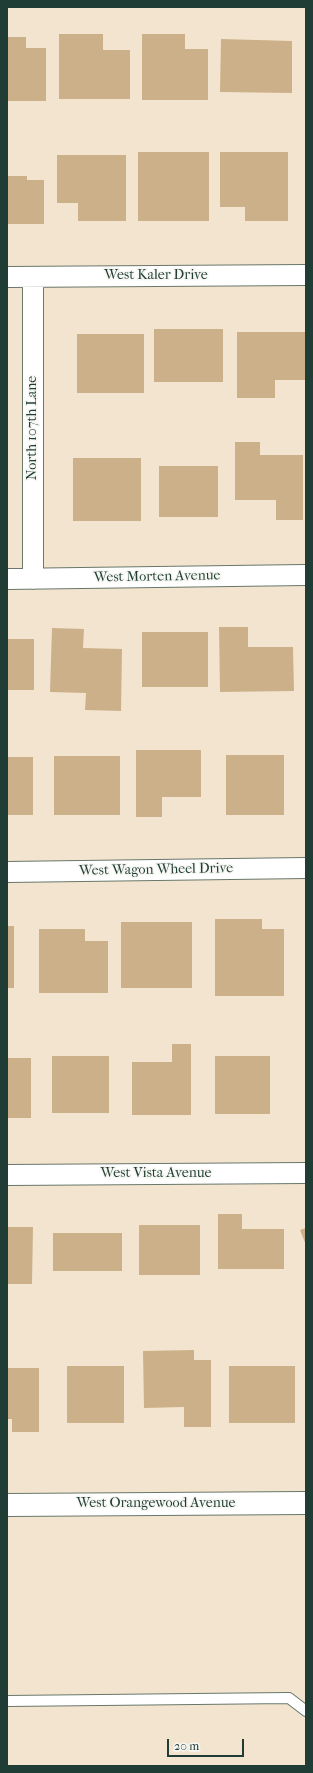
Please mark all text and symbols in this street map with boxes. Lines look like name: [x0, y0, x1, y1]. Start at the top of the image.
street label: West Kaler Drive: [104, 268, 208, 284]
street label: North 107th Lane: [25, 376, 41, 480]
street label: West Morten Avenue: [93, 567, 221, 587]
street label: West Wagon Wheel Drive: [79, 860, 233, 880]
street label: West Vista Avenue: [101, 1166, 211, 1182]
street label: West Orangewood Avenue: [77, 1496, 235, 1512]
scale bar: [169, 1731, 246, 1757]
text: 20 m: [174, 1739, 199, 1753]

